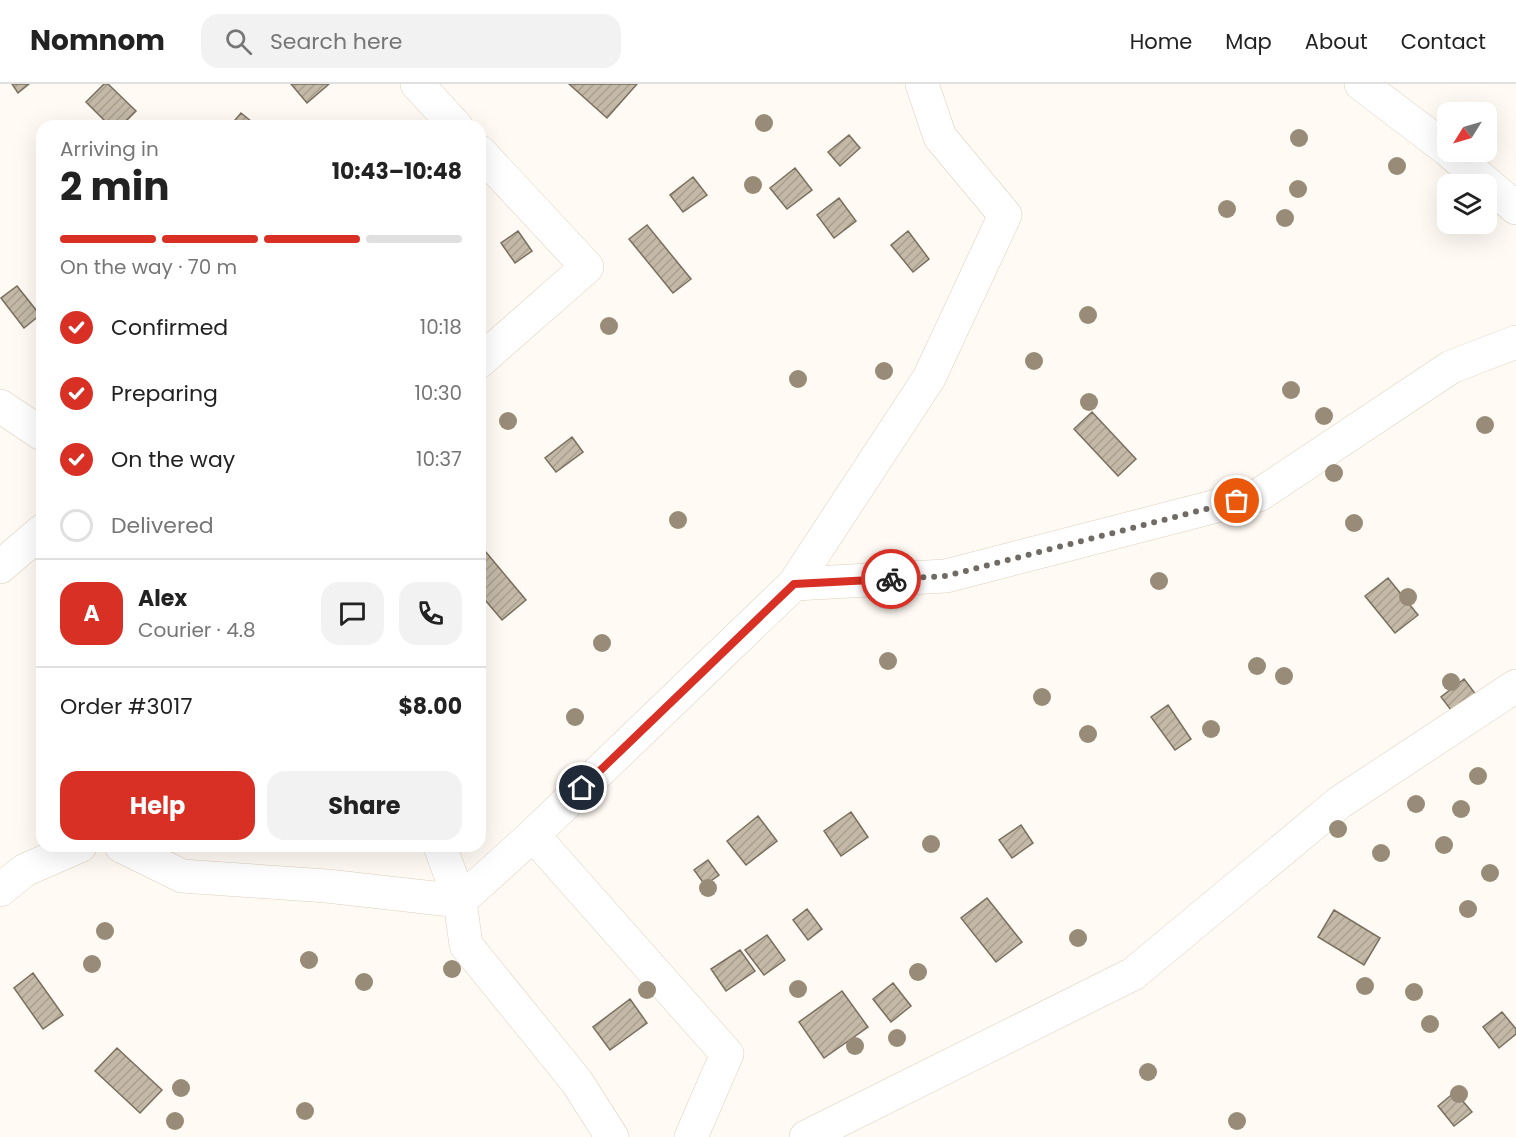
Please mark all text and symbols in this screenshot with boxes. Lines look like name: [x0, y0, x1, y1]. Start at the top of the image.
search box: [201, 14, 621, 68]
text: Nomnom: [30, 21, 165, 60]
icon: search: [222, 25, 255, 58]
text: Search here: [270, 26, 402, 57]
text: Home: [1130, 27, 1192, 56]
text: Map: [1225, 27, 1272, 56]
text: About: [1305, 27, 1368, 56]
text: Contact: [1401, 27, 1486, 56]
north arrow: [1437, 102, 1497, 162]
map controls: [1437, 102, 1497, 234]
text: Arriving in: [60, 135, 159, 163]
text: 10:43–10:48: [332, 156, 462, 187]
text: 2 min: [60, 159, 170, 214]
button: layers: [1437, 174, 1497, 234]
text: On the way · 70 m: [60, 253, 237, 281]
icon: check: [60, 311, 93, 344]
text: Confirmed: [111, 312, 228, 343]
text: 10:18: [420, 313, 462, 341]
icon: check: [60, 377, 93, 410]
text: Preparing: [111, 378, 218, 409]
text: 10:30: [414, 379, 462, 407]
icon: check: [60, 443, 93, 476]
text: On the way: [111, 444, 235, 475]
text: 10:37: [416, 445, 462, 473]
pin: [1211, 475, 1262, 526]
icon: bag: [1220, 484, 1253, 517]
text: Delivered: [111, 510, 214, 541]
courier: [861, 549, 921, 609]
icon: bike: [875, 563, 908, 596]
button: chat: [321, 582, 384, 645]
button: phone: [399, 582, 462, 645]
text: Alex: [138, 583, 187, 614]
text: A: [83, 598, 100, 629]
text: Courier · 4.8: [138, 616, 256, 644]
text: Order #3017: [60, 691, 192, 722]
text: $8.00: [398, 691, 462, 722]
pin: [556, 762, 607, 813]
button: Help: [60, 771, 255, 840]
button: Share: [267, 771, 462, 840]
icon: home: [565, 771, 598, 804]

